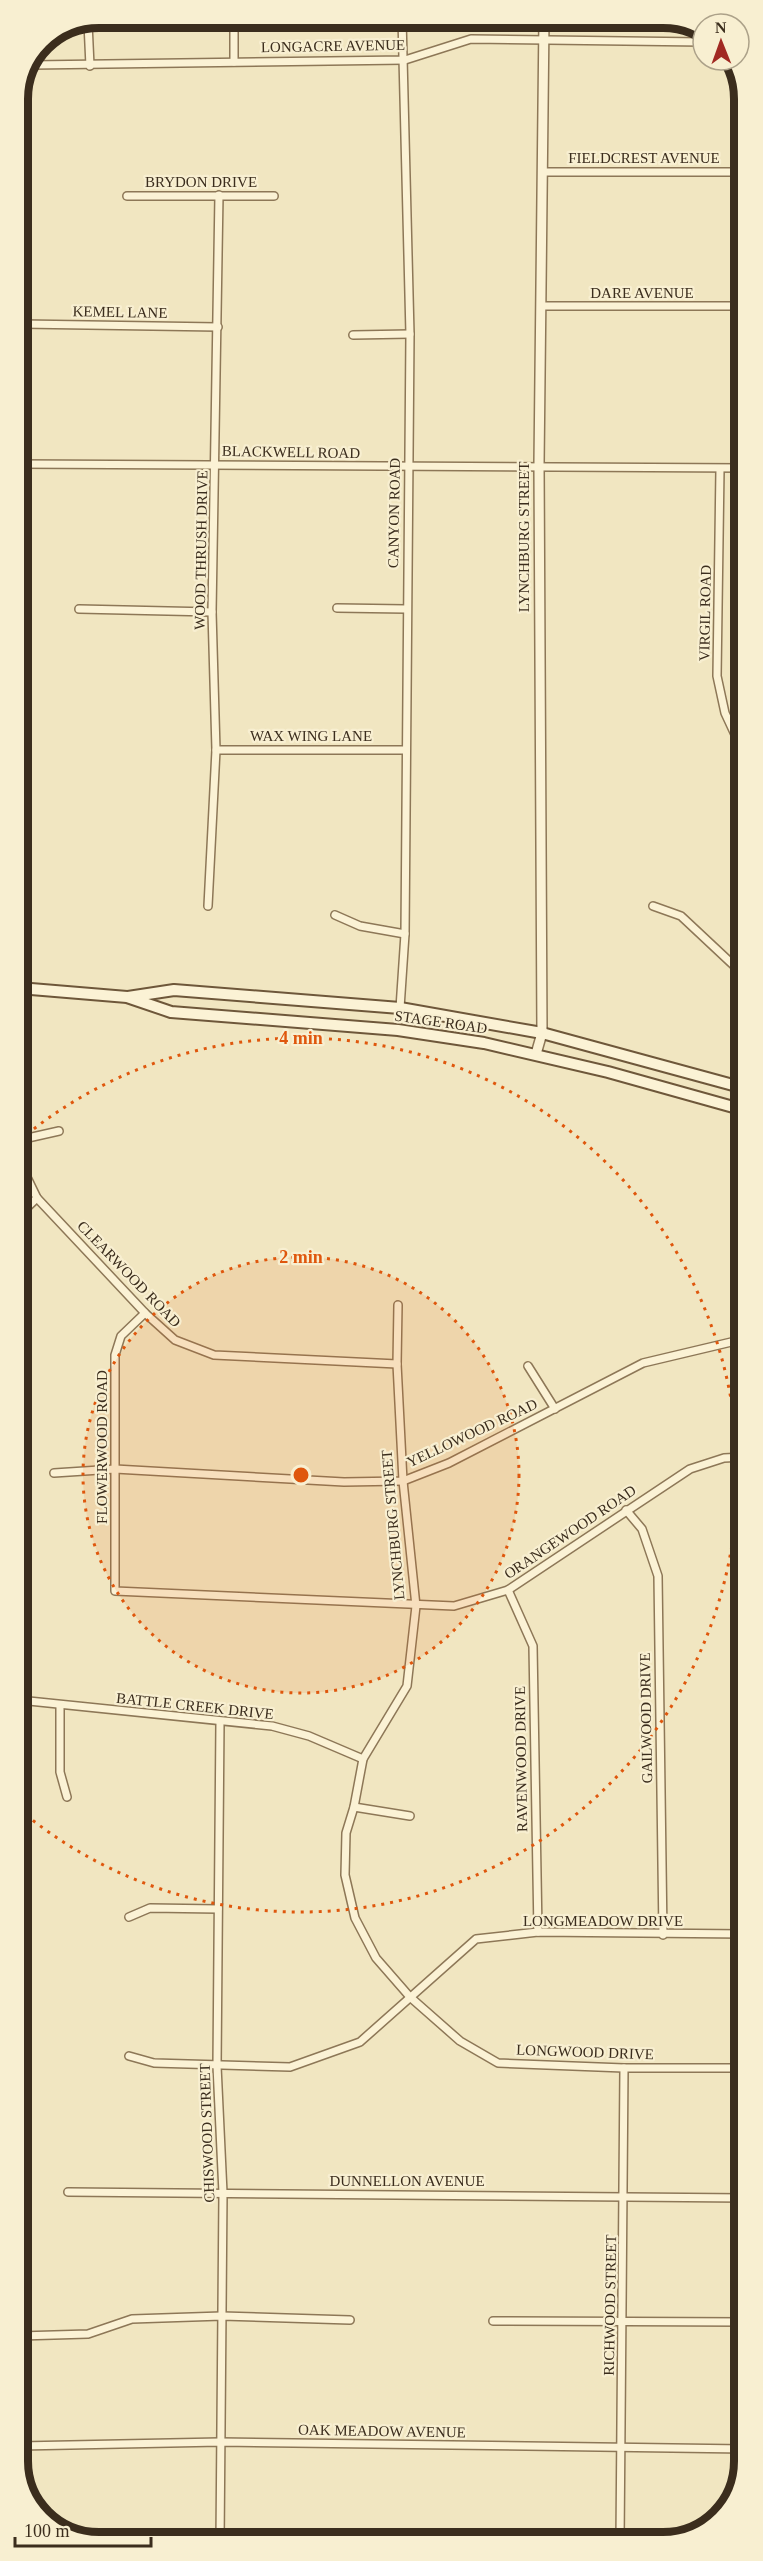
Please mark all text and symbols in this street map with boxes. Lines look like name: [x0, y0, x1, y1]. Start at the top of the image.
north arrow: [691, 12, 751, 72]
text: N: [715, 19, 727, 36]
street label: LONGACRE AVENUE: [261, 37, 405, 55]
street label: FIELDCREST AVENUE: [568, 150, 720, 166]
street label: BRYDON DRIVE: [145, 174, 257, 190]
street label: DARE AVENUE: [590, 285, 694, 301]
street label: KEMEL LANE: [72, 303, 168, 321]
street label: BLACKWELL ROAD: [222, 443, 360, 461]
street label: CANYON ROAD: [385, 457, 403, 568]
street label: LYNCHBURG STREET: [516, 462, 532, 612]
street label: WOOD THRUSH DRIVE: [192, 470, 210, 630]
street label: VIRGIL ROAD: [696, 564, 714, 661]
street label: WAX WING LANE: [250, 728, 372, 744]
street label: STAGE ROAD: [394, 1008, 489, 1036]
text: 4 min: [279, 1028, 323, 1048]
street label: CLEARWOOD ROAD: [74, 1218, 184, 1330]
text: 2 min: [279, 1247, 323, 1267]
street label: FLOWERWOOD ROAD: [94, 1370, 110, 1524]
street label: YELLOWOOD ROAD: [404, 1396, 540, 1470]
street label: LYNCHBURG STREET: [378, 1449, 408, 1601]
centre of rings: [291, 1465, 311, 1485]
street label: ORANGEWOOD ROAD: [501, 1482, 639, 1582]
street label: GAILWOOD DRIVE: [637, 1652, 655, 1784]
street label: RAVENWOOD DRIVE: [512, 1686, 530, 1832]
street label: BATTLE CREEK DRIVE: [115, 1690, 275, 1722]
street label: LONGMEADOW DRIVE: [523, 1913, 683, 1929]
street label: LONGWOOD DRIVE: [516, 2042, 654, 2062]
street label: CHISWOOD STREET: [197, 2063, 217, 2203]
street label: DUNNELLON AVENUE: [329, 2173, 485, 2189]
street label: RICHWOOD STREET: [601, 2234, 619, 2376]
street label: OAK MEADOW AVENUE: [298, 2422, 466, 2440]
scale bar: [15, 2510, 152, 2548]
text: 100 m: [24, 2521, 70, 2541]

